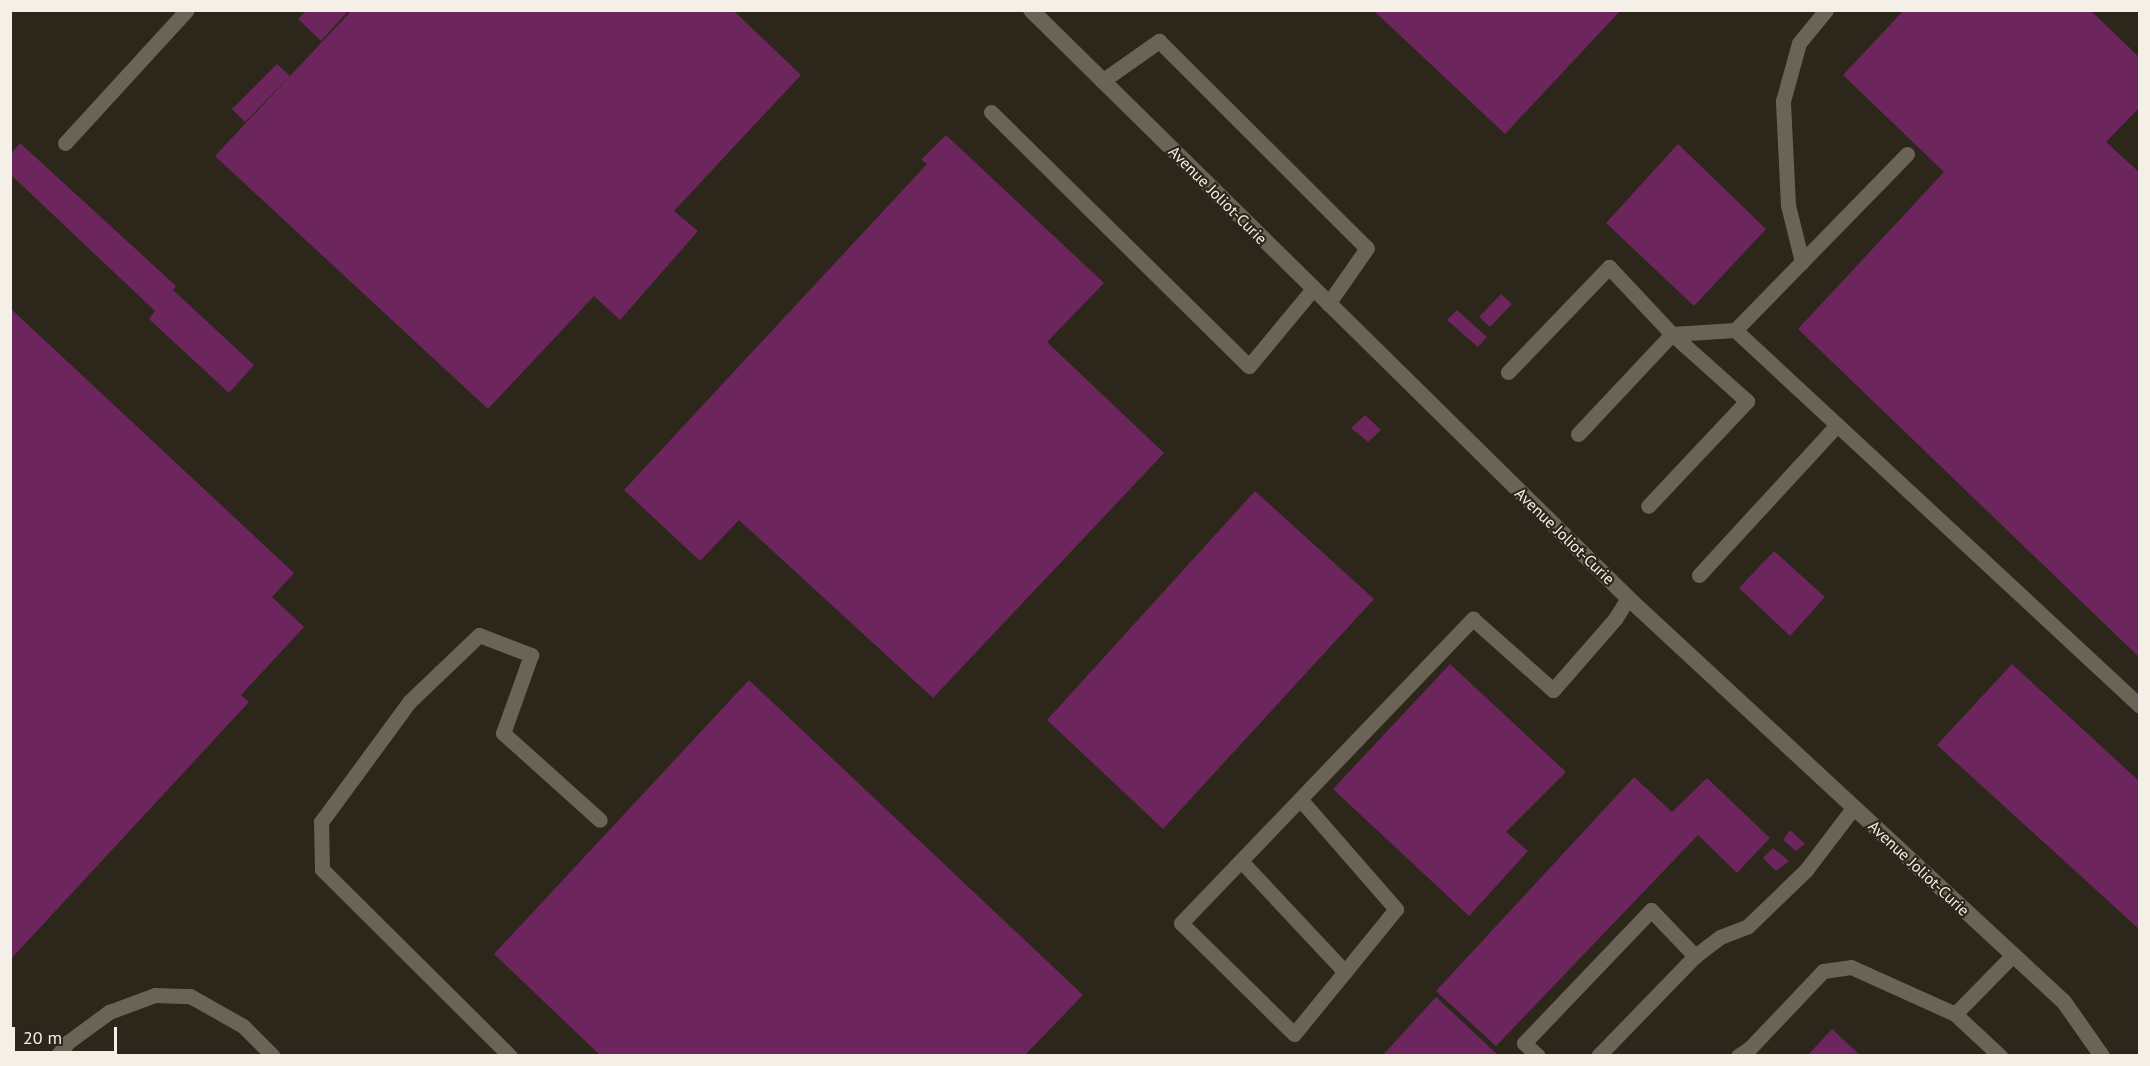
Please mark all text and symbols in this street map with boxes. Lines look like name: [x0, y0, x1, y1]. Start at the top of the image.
street label: Avenue Joliot-Curie: [1165, 142, 1271, 248]
street label: Avenue Joliot-Curie: [1511, 484, 1619, 588]
street label: Avenue Joliot-Curie: [1865, 816, 1973, 920]
scale bar: [15, 1015, 120, 1053]
text: 20 m: [23, 1026, 62, 1049]

